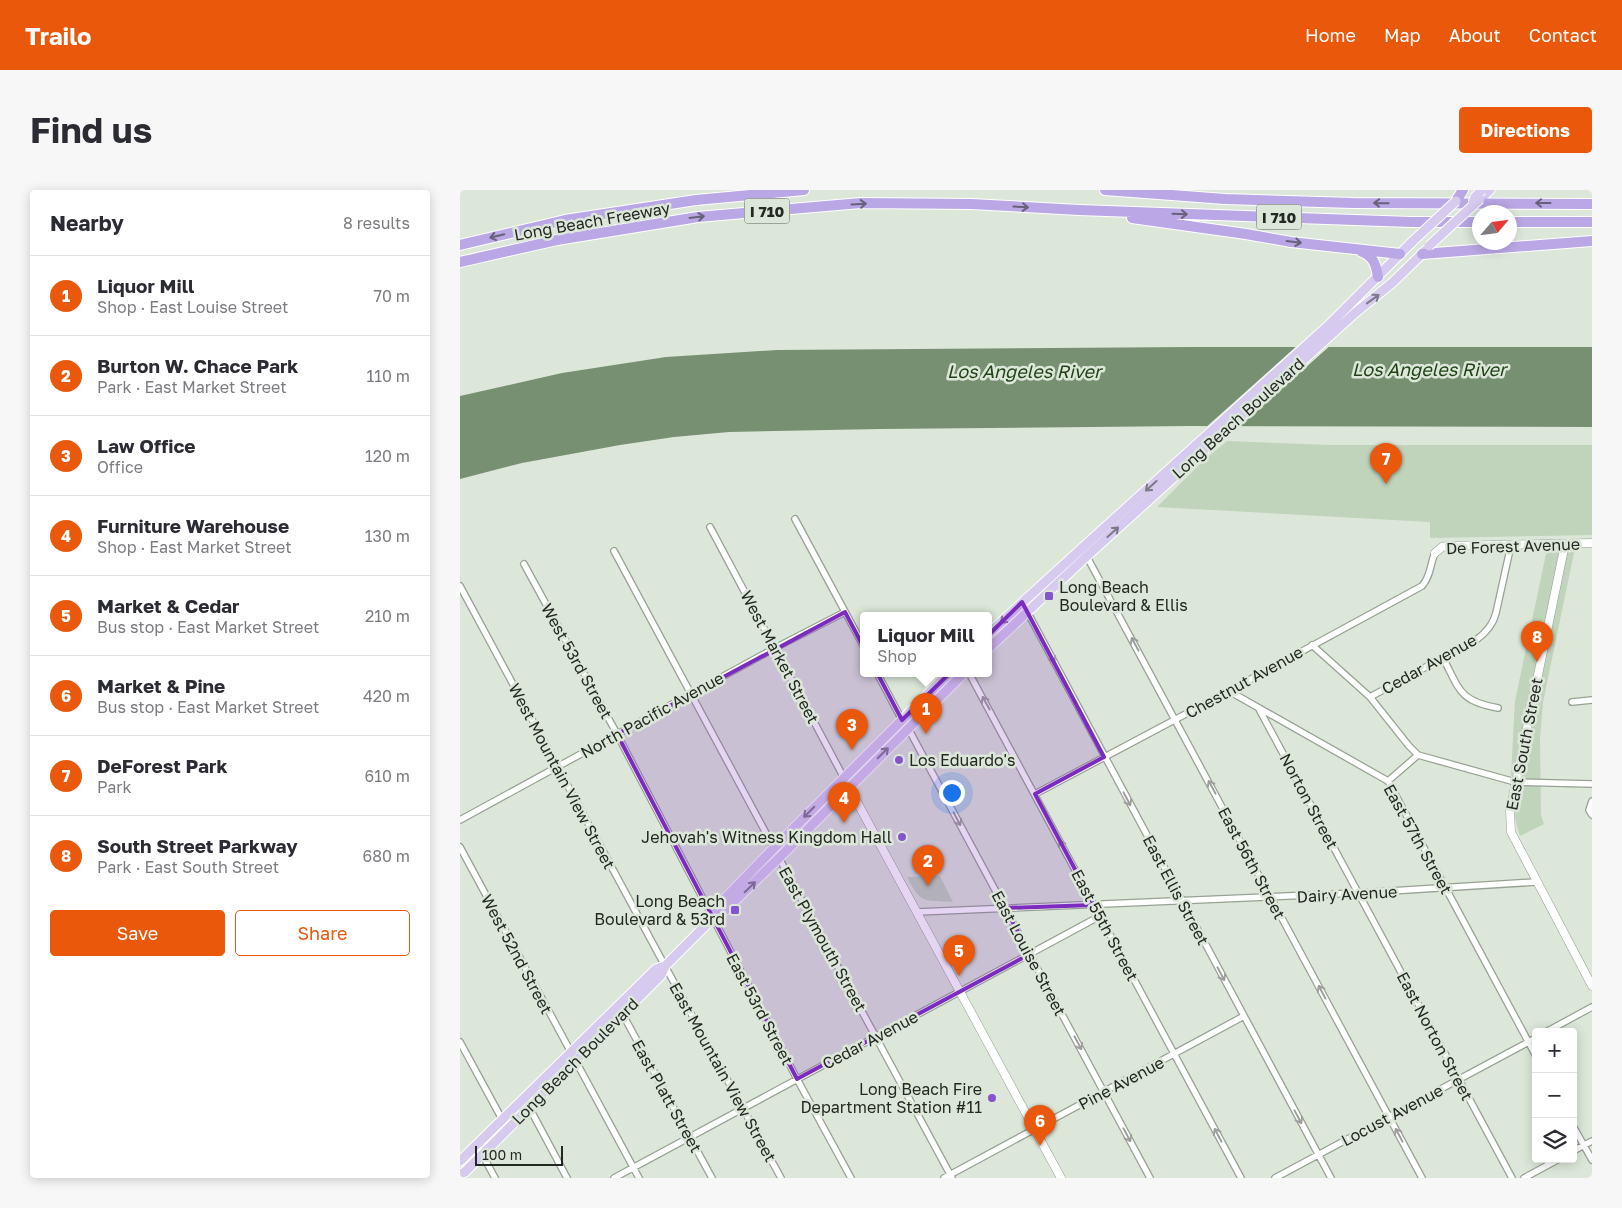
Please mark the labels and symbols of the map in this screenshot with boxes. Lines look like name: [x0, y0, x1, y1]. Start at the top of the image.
street label: Long Beach Freeway: [512, 197, 672, 245]
road number: I 710: [744, 198, 790, 224]
one-way arrow: [1373, 198, 1390, 208]
one-way arrow: [1536, 198, 1552, 208]
one-way arrow: [851, 199, 867, 208]
one-way arrow: [1013, 202, 1029, 211]
road number: I 710: [1256, 205, 1302, 230]
north arrow: [1472, 205, 1517, 250]
one-way arrow: [1172, 209, 1188, 218]
one-way arrow: [689, 212, 705, 222]
one-way arrow: [489, 232, 505, 241]
one-way arrow: [1285, 237, 1301, 247]
one-way arrow: [1366, 294, 1380, 304]
street label: Long Beach Boulevard: [1168, 353, 1308, 483]
water label: Los Angeles River: [1352, 358, 1509, 380]
water label: Los Angeles River: [947, 360, 1104, 382]
pin: 7: [1370, 443, 1402, 484]
one-way arrow: [1144, 480, 1157, 491]
one-way arrow: [1107, 526, 1120, 537]
street label: De Forest Avenue: [1446, 534, 1580, 558]
place label: Long Beach Boulevard & Ellis: [1059, 577, 1188, 615]
street label: West Market Street: [737, 587, 823, 727]
marker: Long Beach Boulevard & Ellis: [1043, 590, 1055, 602]
street label: West 53rd Street: [537, 600, 617, 722]
one-way arrow: [999, 612, 1012, 624]
pin: 8: [1521, 621, 1553, 662]
street label: Cedar Avenue: [1378, 630, 1480, 698]
one-way arrow: [1129, 638, 1139, 652]
street label: Chestnut Avenue: [1182, 641, 1306, 723]
one-way arrow: [1046, 648, 1056, 662]
street label: North Pacific Avenue: [577, 667, 727, 763]
street label: East South Street: [1501, 676, 1547, 812]
street label: West Mountain View Street: [504, 680, 620, 872]
pin: 1: [910, 693, 942, 734]
one-way arrow: [981, 696, 991, 711]
pin: 3: [836, 709, 868, 750]
one-way arrow: [877, 747, 889, 759]
place label: Los Eduardo's: [909, 750, 1016, 770]
street label: Norton Street: [1275, 750, 1343, 852]
marker: Los Eduardo's: [893, 754, 905, 766]
your location: [939, 780, 965, 806]
one-way arrow: [1207, 780, 1217, 795]
street label: East 57th Street: [1379, 780, 1457, 898]
pin: 4: [828, 782, 860, 823]
one-way arrow: [1123, 791, 1132, 806]
street label: East 56th Street: [1214, 804, 1290, 922]
one-way arrow: [803, 806, 815, 819]
one-way arrow: [952, 811, 962, 825]
place label: Jehovah's Witness Kingdom Hall: [641, 827, 892, 847]
marker: Jehovah's Witness Kingdom Hall: [896, 831, 908, 843]
street label: East Ellis Street: [1139, 832, 1213, 948]
one-way arrow: [1058, 839, 1068, 854]
pin: 2: [912, 845, 944, 886]
street label: East Plymouth Street: [775, 863, 871, 1015]
street label: East 55th Street: [1067, 866, 1143, 984]
one-way arrow: [743, 881, 756, 893]
street label: Dairy Avenue: [1296, 881, 1398, 907]
street label: East Louise Street: [988, 887, 1070, 1019]
street label: West 52nd Street: [477, 891, 557, 1017]
place label: Long Beach Boulevard & 53rd: [594, 891, 725, 929]
marker: Long Beach Boulevard & 53rd: [729, 904, 741, 916]
pin: 5: [943, 935, 975, 976]
street label: East 53rd Street: [722, 950, 798, 1068]
one-way arrow: [1217, 966, 1227, 980]
street label: East Norton Street: [1393, 968, 1477, 1104]
street label: East Mountain View Street: [665, 979, 781, 1165]
one-way arrow: [1317, 985, 1326, 1000]
street label: Long Beach Boulevard: [507, 993, 643, 1129]
street label: Cedar Avenue: [819, 1006, 921, 1074]
one-way arrow: [1074, 1035, 1083, 1050]
street label: East Platt Street: [628, 1036, 706, 1156]
street label: Pine Avenue: [1075, 1052, 1167, 1114]
place label: Long Beach Fire Department Station #11: [800, 1079, 982, 1117]
street label: Locust Avenue: [1338, 1080, 1446, 1150]
marker: Long Beach Fire Department Station #11: [986, 1092, 998, 1104]
pin: 6: [1024, 1105, 1056, 1146]
one-way arrow: [1294, 1109, 1304, 1124]
one-way arrow: [1123, 1127, 1132, 1142]
one-way arrow: [1213, 1128, 1223, 1143]
one-way arrow: [1394, 1128, 1403, 1143]
scale bar: [475, 1143, 562, 1166]

